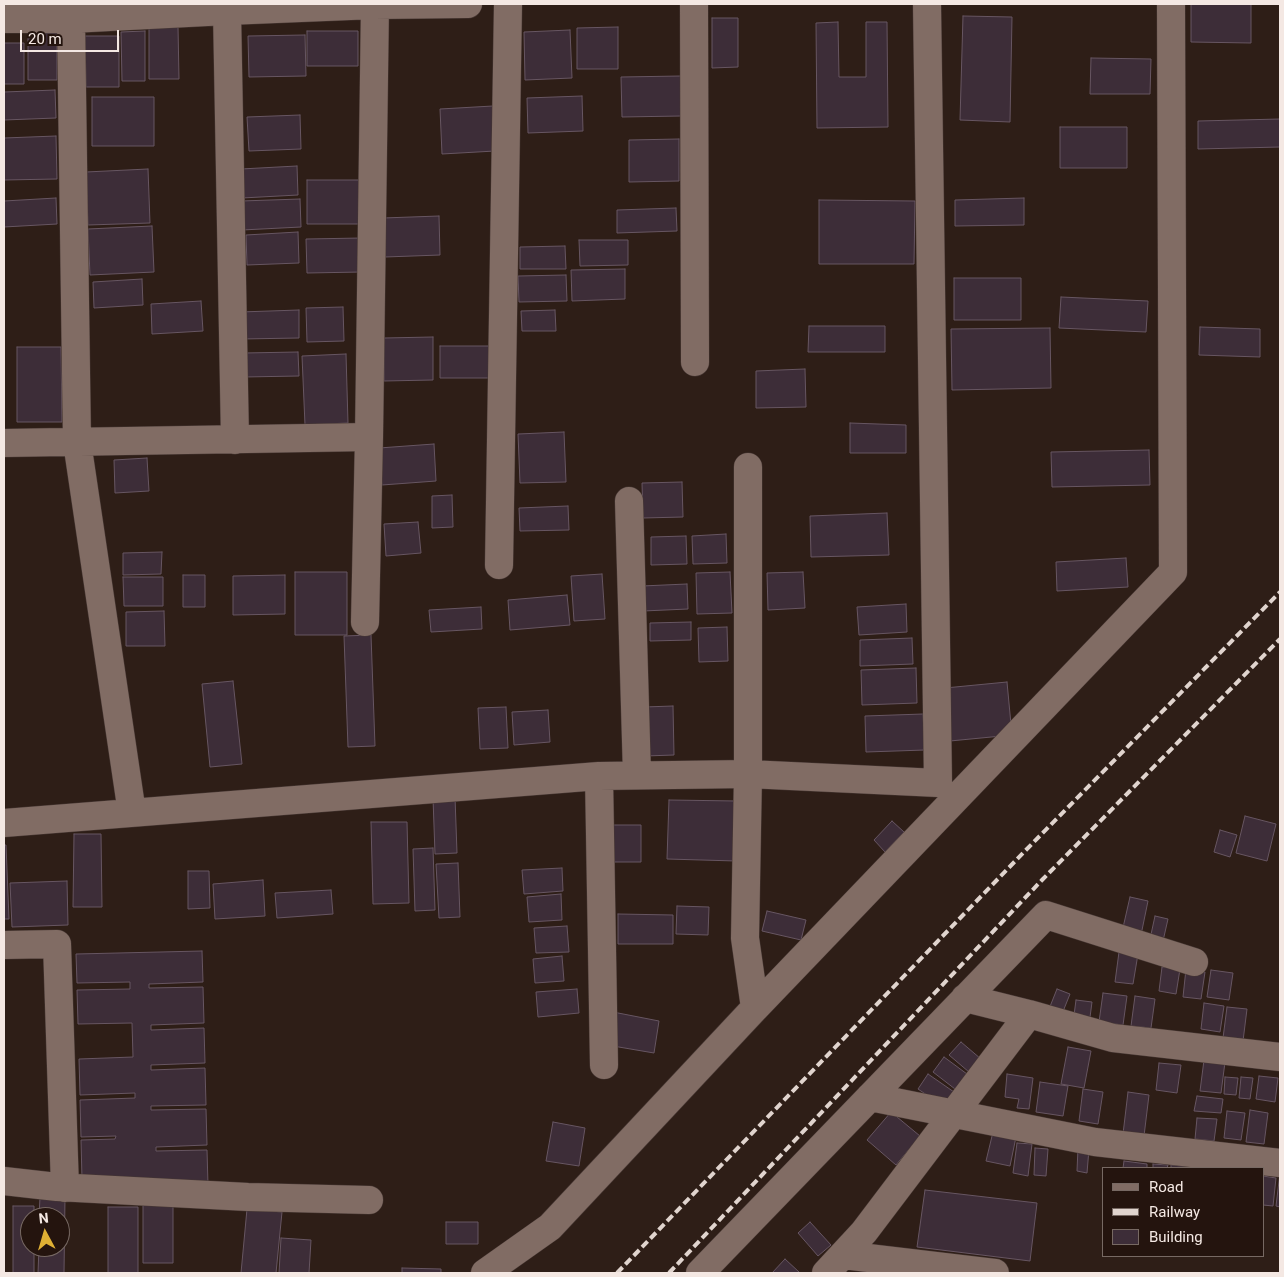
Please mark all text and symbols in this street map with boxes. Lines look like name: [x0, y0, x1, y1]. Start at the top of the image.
scale bar: [22, 20, 121, 52]
text: 20 m: [28, 30, 62, 48]
legend: [1102, 1167, 1264, 1257]
text: Road: [1149, 1178, 1183, 1196]
text: Railway: [1149, 1203, 1200, 1221]
north arrow: [20, 1207, 70, 1257]
text: N: [38, 1210, 49, 1227]
text: Building: [1149, 1228, 1203, 1246]

